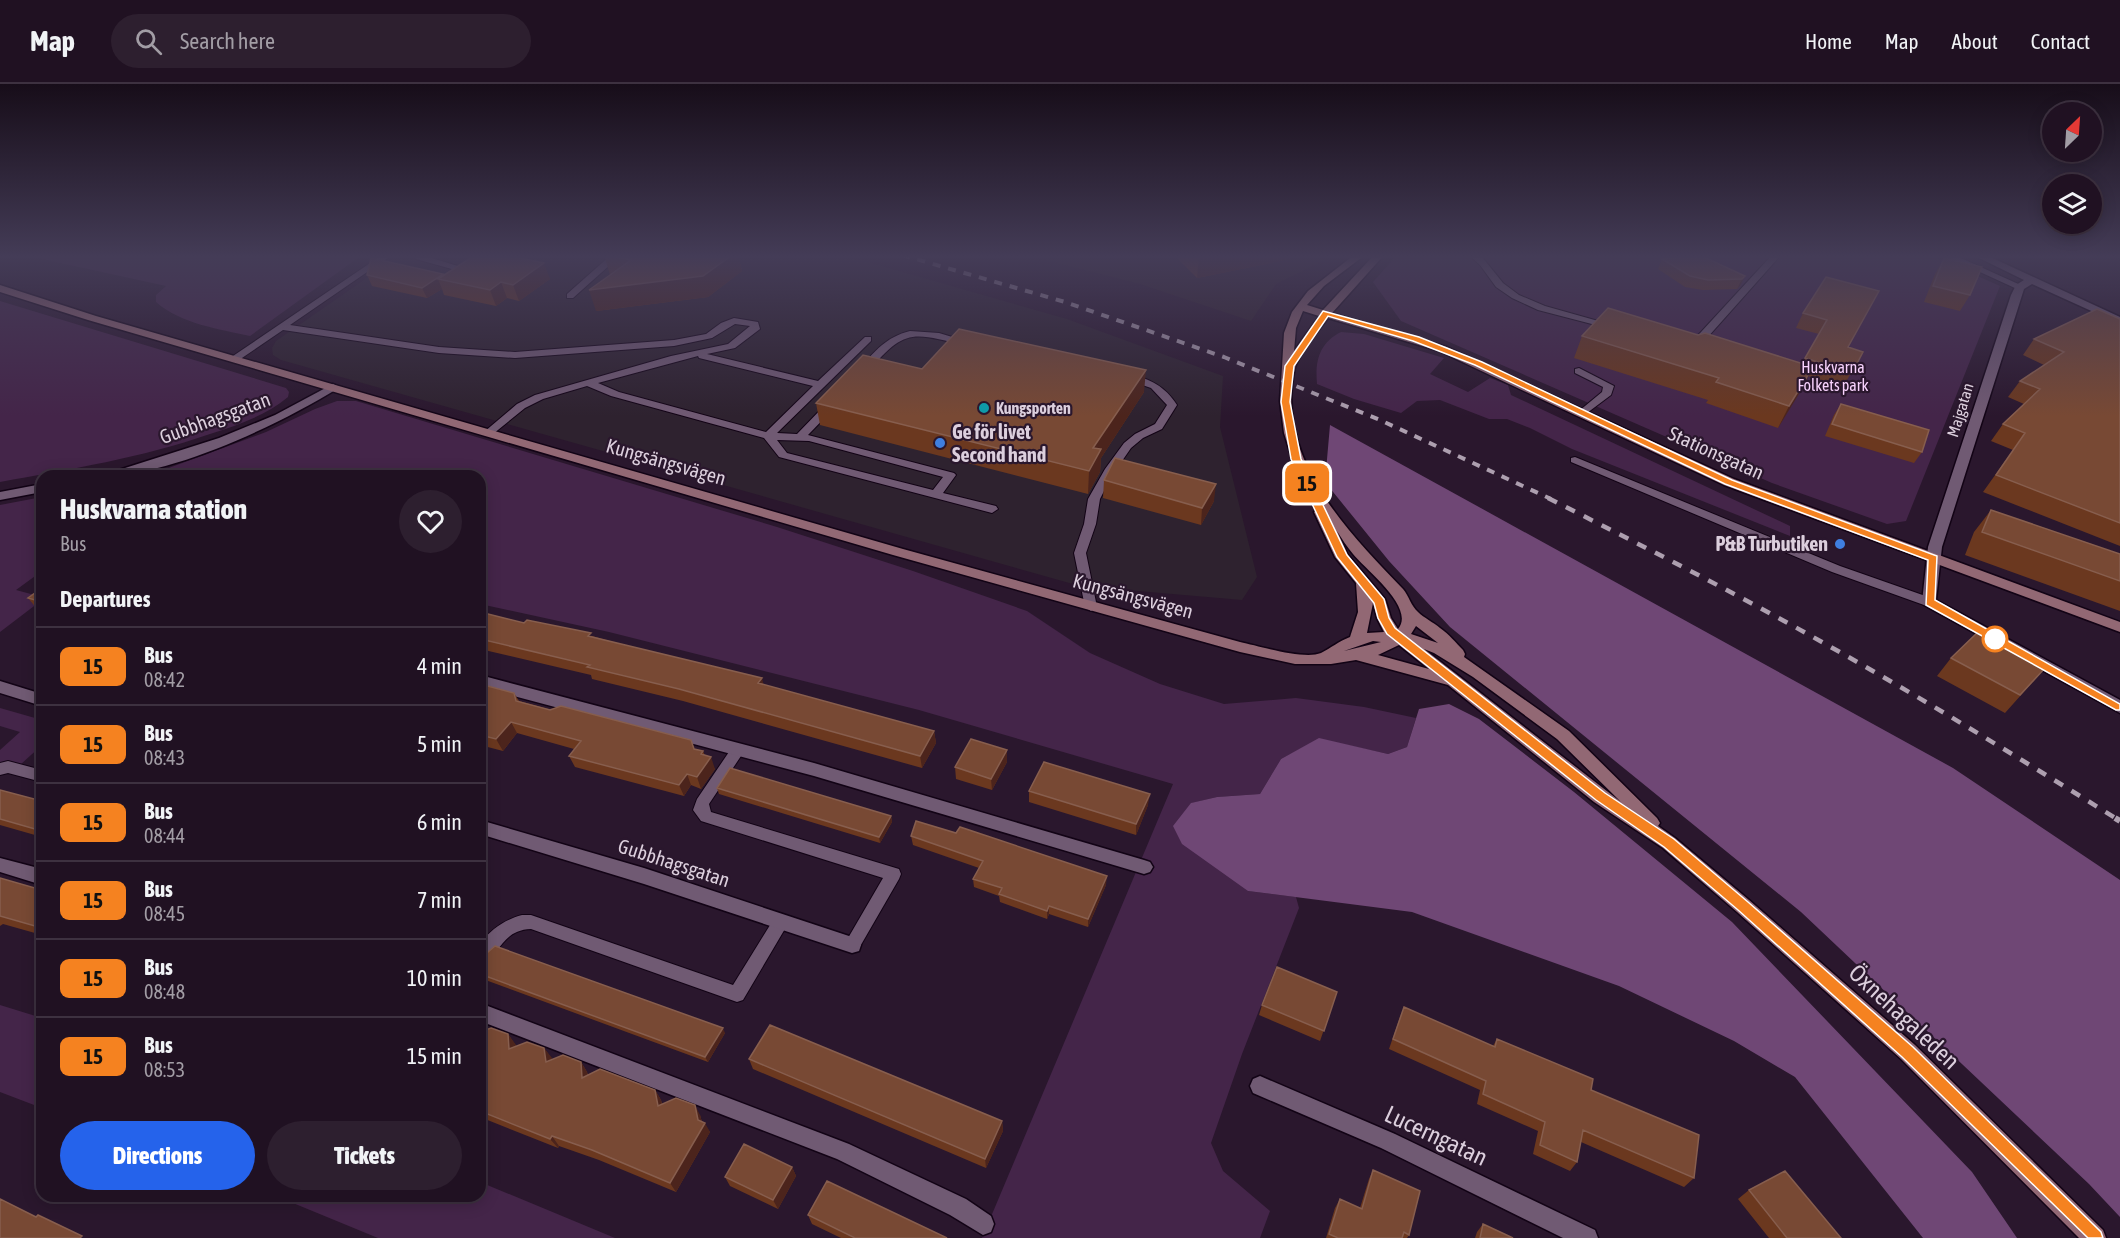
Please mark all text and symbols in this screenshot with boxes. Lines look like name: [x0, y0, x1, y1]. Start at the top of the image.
search box: [111, 14, 531, 68]
text: Map: [30, 25, 75, 57]
icon: search: [132, 25, 165, 58]
text: Search here: [180, 28, 275, 54]
text: Home: [1805, 29, 1852, 53]
text: Map: [1885, 29, 1919, 53]
text: About: [1952, 29, 1998, 53]
text: Contact: [2031, 29, 2090, 53]
north arrow: [2042, 102, 2102, 162]
map controls: [2042, 102, 2102, 234]
button: layers: [2042, 174, 2102, 234]
park label: Huskvarna Folkets park: [1797, 358, 1869, 395]
street label: Majgatan: [1943, 381, 1978, 440]
street label: Gubbhagsgatan: [156, 387, 273, 448]
place label: Kungsporten: [996, 399, 1071, 417]
marker: Kungsporten: [977, 401, 991, 415]
place label: Ge för livet Second hand: [952, 420, 1046, 466]
street label: Stationsgatan: [1665, 421, 1768, 484]
street label: Kungsängsvägen: [604, 433, 729, 490]
marker: Ge för livet Second hand: [933, 436, 947, 450]
line badge: 15: [1280, 464, 1334, 502]
text: 15: [1297, 471, 1317, 495]
button: heart: [399, 490, 462, 553]
text: Huskvarna station: [60, 493, 247, 525]
text: Bus: [60, 532, 86, 555]
place label: P&B Turbutiken: [1716, 532, 1828, 555]
marker: P&B Turbutiken: [1833, 537, 1847, 551]
street label: Kungsängsvägen: [1070, 568, 1196, 623]
text: Departures: [60, 586, 150, 612]
unlabelled marker: [1982, 626, 2008, 652]
text: Bus: [144, 642, 173, 668]
text: 4 min: [417, 653, 462, 679]
text: 15: [83, 654, 103, 678]
text: 08:42: [144, 668, 185, 691]
text: Bus: [144, 720, 173, 746]
text: 5 min: [417, 731, 462, 757]
text: 15: [83, 732, 103, 756]
text: 08:43: [144, 746, 185, 769]
text: Bus: [144, 798, 173, 824]
text: 6 min: [417, 809, 462, 835]
text: 15: [83, 810, 103, 834]
text: 08:44: [144, 824, 185, 847]
street label: Gubbhagsgatan: [615, 834, 733, 891]
text: Bus: [144, 876, 173, 902]
text: 7 min: [417, 887, 462, 913]
text: 15: [83, 888, 103, 912]
text: 08:45: [144, 902, 185, 925]
text: Bus: [144, 954, 173, 980]
street label: Öxnehagaleden: [1844, 959, 1965, 1075]
text: 10 min: [407, 965, 462, 991]
text: 15: [83, 966, 103, 990]
text: 08:48: [144, 980, 185, 1003]
text: Bus: [144, 1032, 173, 1058]
text: 15 min: [407, 1043, 462, 1069]
text: 15: [83, 1044, 103, 1068]
text: 08:53: [144, 1058, 185, 1081]
street label: Lucerngatan: [1381, 1100, 1492, 1171]
button: Directions: [60, 1121, 255, 1190]
button: Tickets: [267, 1121, 462, 1190]

